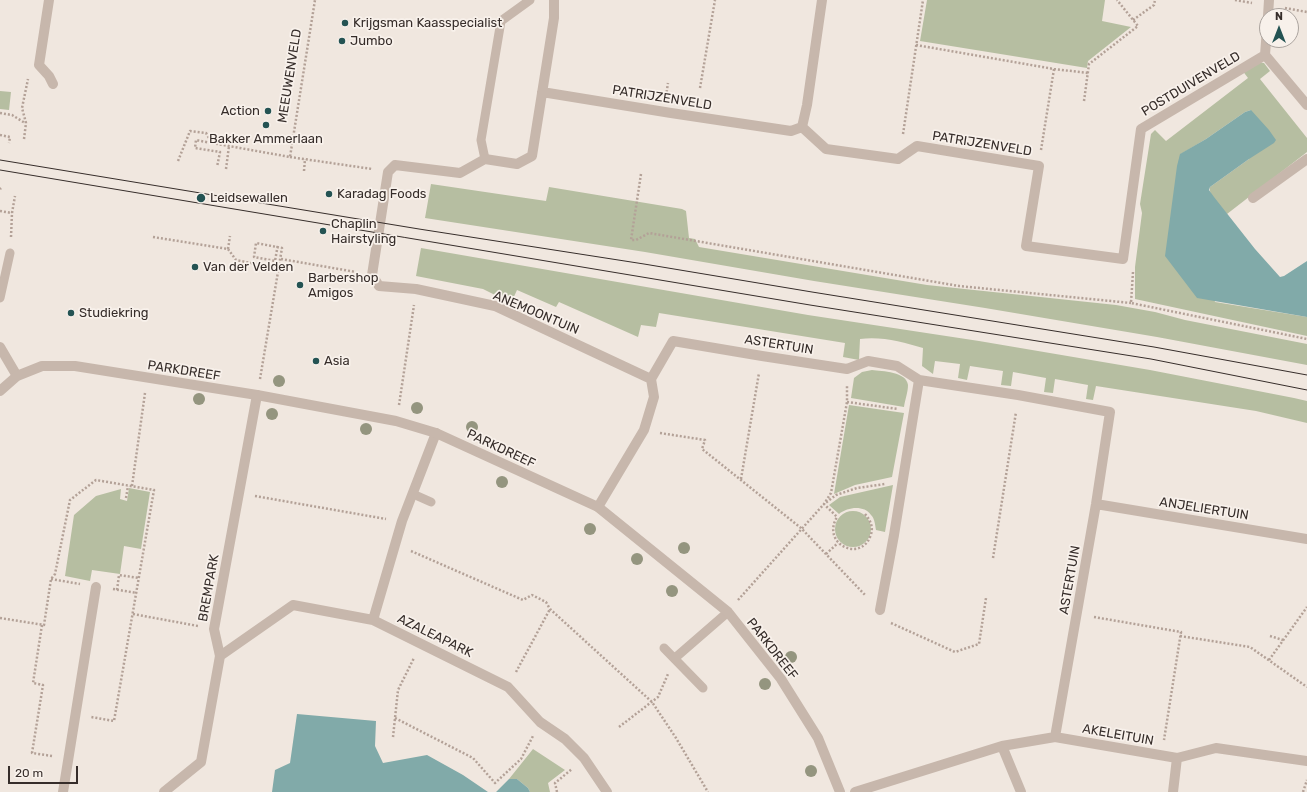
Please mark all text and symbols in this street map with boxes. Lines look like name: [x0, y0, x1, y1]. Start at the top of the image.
north arrow: [1259, 8, 1299, 48]
text: N: [1275, 10, 1283, 23]
place label: Krijgsman Kaasspecialist: [353, 15, 502, 31]
marker: Krijgsman Kaasspecialist: [340, 18, 350, 28]
street label: MEEUWENVELD: [275, 28, 305, 124]
place label: Jumbo: [350, 33, 393, 49]
marker: Jumbo: [337, 36, 347, 46]
street label: POSTDUIVENVELD: [1139, 48, 1243, 120]
street label: PATRIJZENVELD: [611, 82, 713, 114]
place label: Action: [221, 103, 260, 119]
marker: Action: [263, 106, 273, 116]
marker: Bakker Ammerlaan: [261, 120, 271, 130]
street label: PATRIJZENVELD: [931, 128, 1033, 160]
place label: Bakker Ammerlaan: [209, 131, 323, 147]
place label: Karadag Foods: [337, 186, 426, 202]
marker: Karadag Foods: [324, 189, 334, 199]
place label: Leidsewallen: [210, 190, 288, 206]
marker: Leidsewallen: [195, 192, 207, 204]
place label: Chaplin Hairstyling: [331, 216, 396, 247]
marker: Chaplin Hairstyling: [318, 226, 328, 236]
place label: Van der Velden: [203, 259, 293, 275]
marker: Van der Velden: [190, 262, 200, 272]
place label: Barbershop Amigos: [308, 270, 379, 301]
marker: Barbershop Amigos: [295, 280, 305, 290]
street label: ANEMOONTUIN: [491, 288, 581, 338]
place label: Studiekring: [79, 305, 149, 321]
marker: Studiekring: [66, 308, 76, 318]
street label: ASTERTUIN: [743, 332, 815, 358]
place label: Asia: [324, 353, 350, 369]
marker: Asia: [311, 356, 321, 366]
street label: PARKDREEF: [146, 358, 222, 384]
street label: PARKDREEF: [464, 426, 538, 472]
street label: ANJELIERTUIN: [1158, 494, 1250, 524]
street label: ASTERTUIN: [1056, 544, 1084, 616]
street label: BREMPARK: [195, 553, 223, 623]
street label: AZALEAPARK: [395, 611, 475, 661]
street label: PARKDREEF: [743, 615, 801, 683]
street label: AKELEITUIN: [1081, 721, 1155, 749]
scale bar: [10, 758, 80, 784]
text: 20 m: [15, 766, 43, 780]

